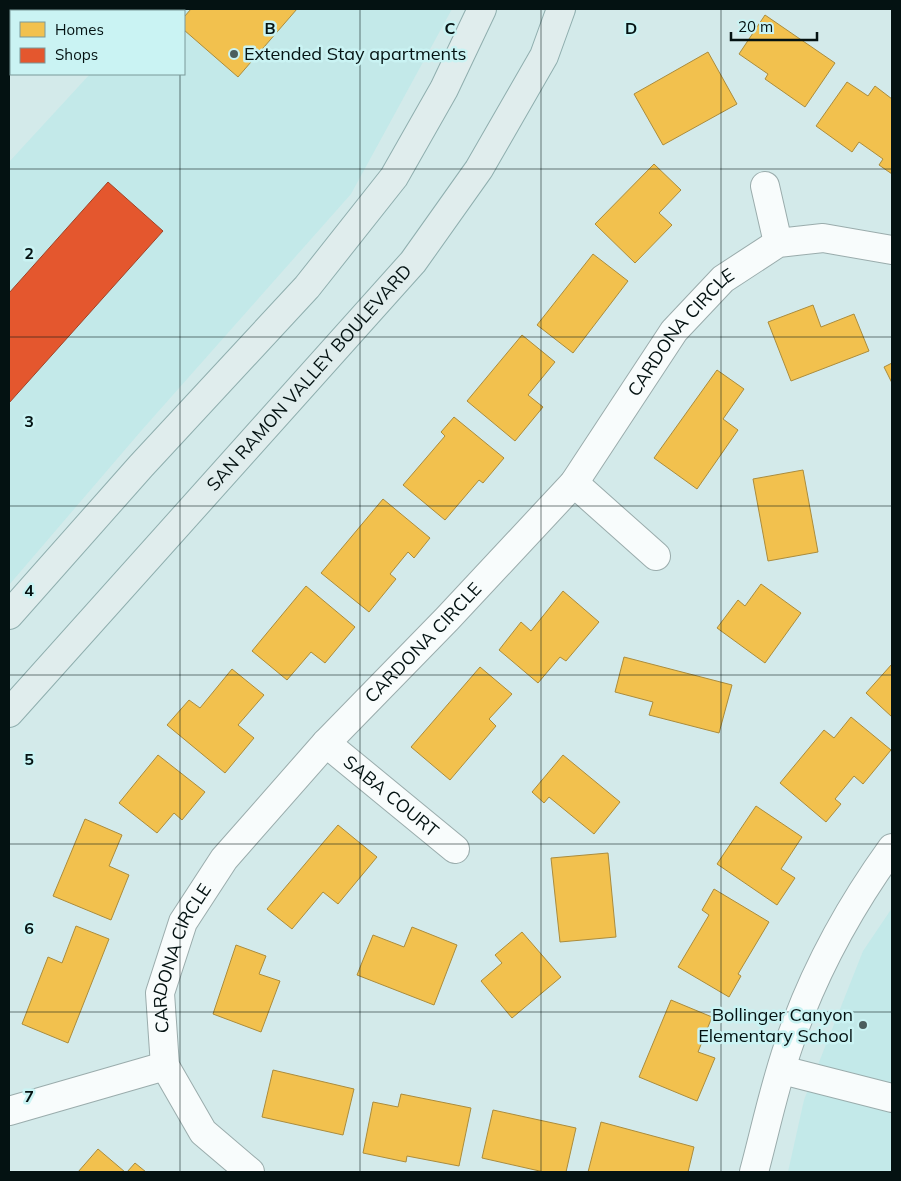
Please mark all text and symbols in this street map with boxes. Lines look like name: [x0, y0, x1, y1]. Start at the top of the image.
legend: [10, 10, 185, 75]
scale bar: [731, 10, 817, 42]
text: 20 m: [738, 17, 773, 36]
text: B: [264, 18, 276, 38]
text: C: [445, 18, 456, 38]
text: D: [625, 18, 637, 38]
text: Homes: [55, 20, 104, 39]
place label: Extended Stay apartments: [244, 42, 466, 65]
text: Shops: [55, 45, 98, 64]
marker: Extended Stay apartments: [228, 48, 240, 60]
text: 2: [24, 243, 34, 263]
street label: SAN RAMON VALLEY BOULEVARD: [201, 259, 416, 496]
street label: CARDONA CIRCLE: [622, 263, 738, 400]
text: 3: [24, 411, 34, 431]
street label: CARDONA CIRCLE: [360, 577, 486, 707]
text: 4: [24, 580, 34, 600]
text: 5: [24, 749, 34, 769]
street label: SABA COURT: [339, 750, 444, 842]
street label: CARDONA CIRCLE: [148, 879, 216, 1034]
text: 6: [24, 918, 34, 938]
place label: Bollinger Canyon Elementary School: [698, 1003, 853, 1047]
marker: Bollinger Canyon Elementary School: [857, 1019, 869, 1031]
text: 7: [24, 1086, 34, 1106]

